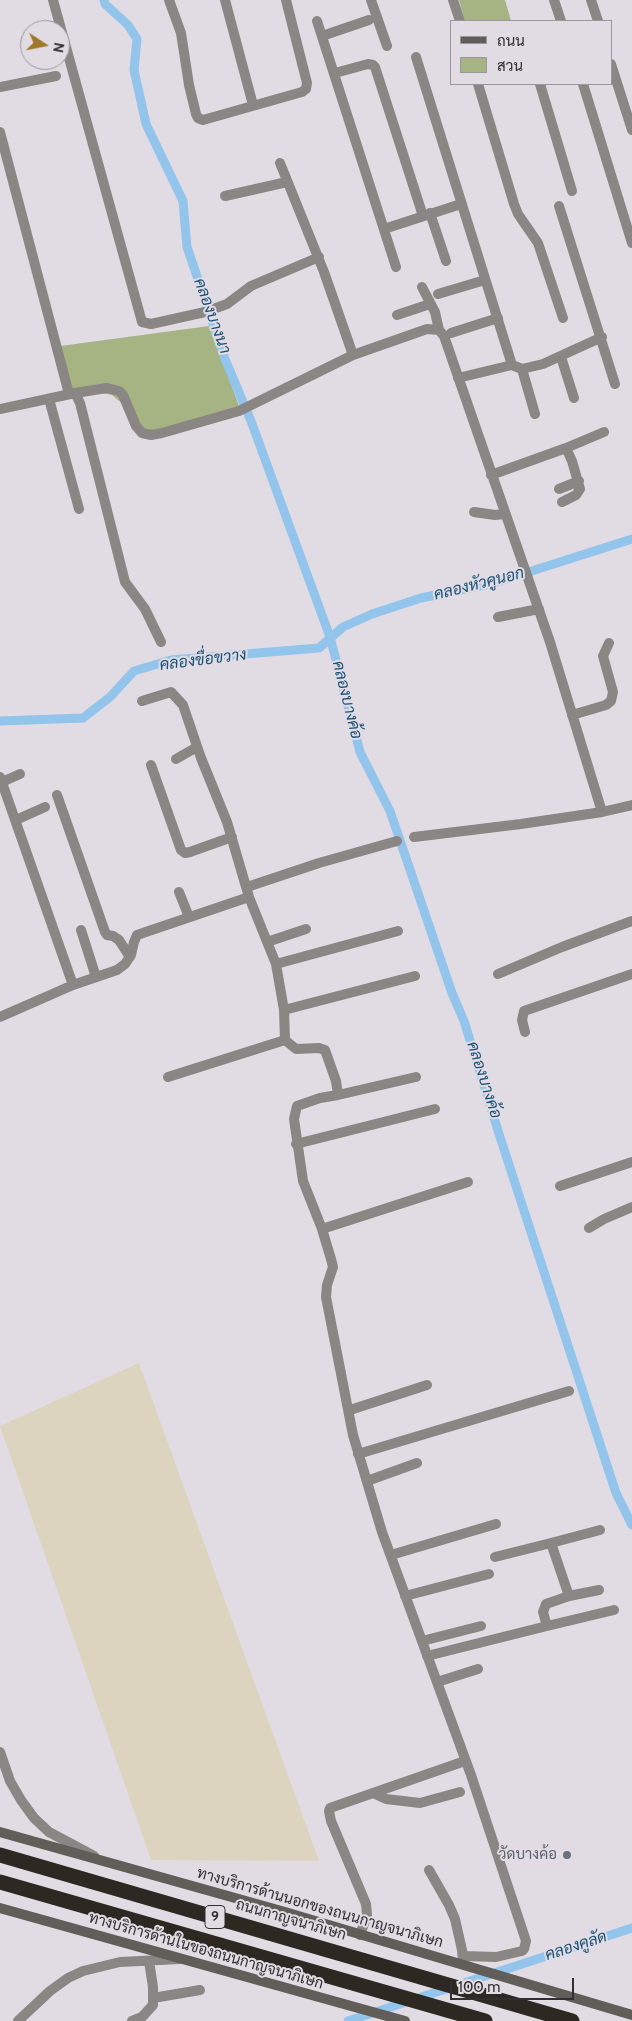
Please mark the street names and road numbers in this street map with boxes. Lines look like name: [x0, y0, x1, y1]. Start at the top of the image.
street label: ทางบริการด้านนอกของถนนกาญจนาภิเษก: [195, 1864, 445, 1952]
street label: ถนนกาญจนาภิเษก: [234, 1896, 348, 1944]
road number: 9: [205, 1905, 225, 1928]
street label: ทางบริการด้านในของถนนกาญจนาภิเษก: [86, 1909, 326, 1993]

